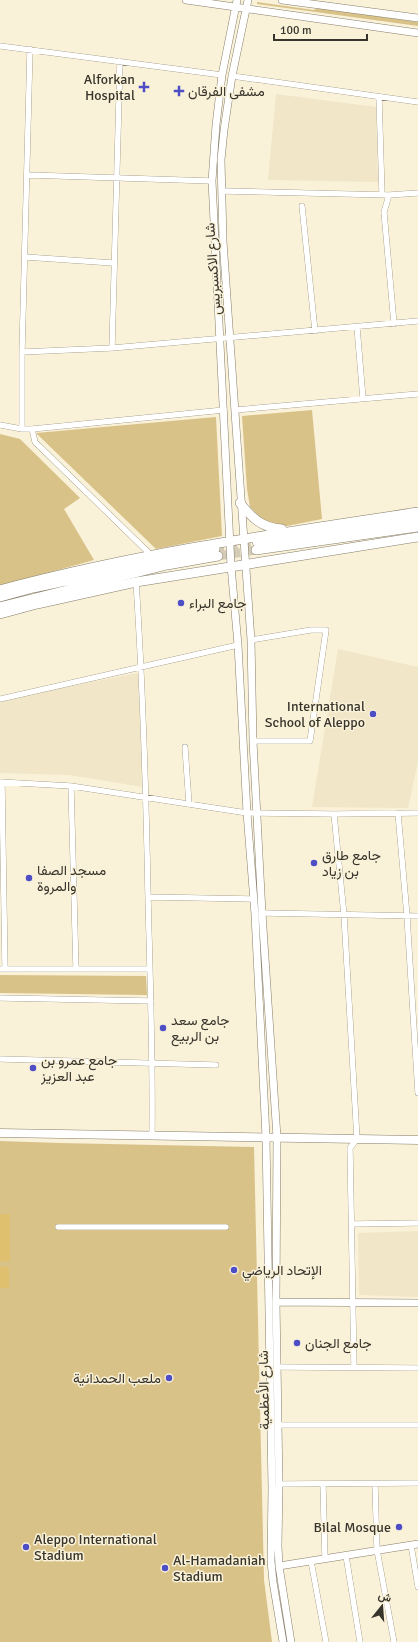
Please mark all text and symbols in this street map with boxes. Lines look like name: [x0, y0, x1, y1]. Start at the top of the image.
scale bar: [274, 16, 367, 42]
text: 100 m: [280, 23, 312, 38]
place label: Alforkan Hospital: [84, 71, 135, 104]
marker: Alforkan Hospital: [138, 81, 150, 93]
place label: مشفى الفرقان: [188, 83, 265, 100]
marker: مشفى الفرقان: [173, 85, 185, 97]
street label: شارع الاكسبريس: [201, 222, 227, 316]
place label: جامع البراء: [189, 595, 247, 614]
marker: جامع البراء: [176, 598, 186, 608]
place label: International School of Aleppo: [265, 698, 365, 731]
marker: International School of Aleppo: [368, 709, 378, 719]
place label: جامع طارق بن زياد: [322, 847, 381, 880]
marker: جامع طارق بن زياد: [309, 858, 319, 868]
place label: مسجد الصفا والمروة: [37, 862, 106, 895]
marker: مسجد الصفا والمروة: [24, 873, 34, 883]
place label: جامع سعد بن الربيع: [171, 1012, 230, 1047]
marker: جامع سعد بن الربيع: [158, 1023, 168, 1033]
place label: جامع عمرو بن عبد العزيز: [40, 1052, 117, 1085]
marker: جامع عمرو بن عبد العزيز: [28, 1063, 38, 1073]
place label: الإتحاد الرياضي: [242, 1262, 322, 1282]
marker: الإتحاد الرياضي: [229, 1265, 239, 1275]
place label: جامع الجنان: [305, 1335, 372, 1354]
marker: جامع الجنان: [292, 1338, 302, 1348]
street label: شارع الأعظمية: [255, 1350, 275, 1430]
place label: ملعب الحمدانية: [73, 1370, 161, 1387]
marker: ملعب الحمدانية: [164, 1373, 174, 1383]
place label: Bilal Mosque: [314, 1519, 391, 1536]
marker: Bilal Mosque: [394, 1522, 404, 1532]
place label: Aleppo International Stadium: [34, 1531, 157, 1564]
marker: Aleppo International Stadium: [21, 1542, 31, 1552]
place label: Al-Hamadaniah Stadium: [173, 1552, 266, 1585]
marker: Al-Hamadaniah Stadium: [160, 1563, 170, 1573]
north arrow: [362, 1586, 402, 1626]
text: ش: [377, 1589, 393, 1605]

